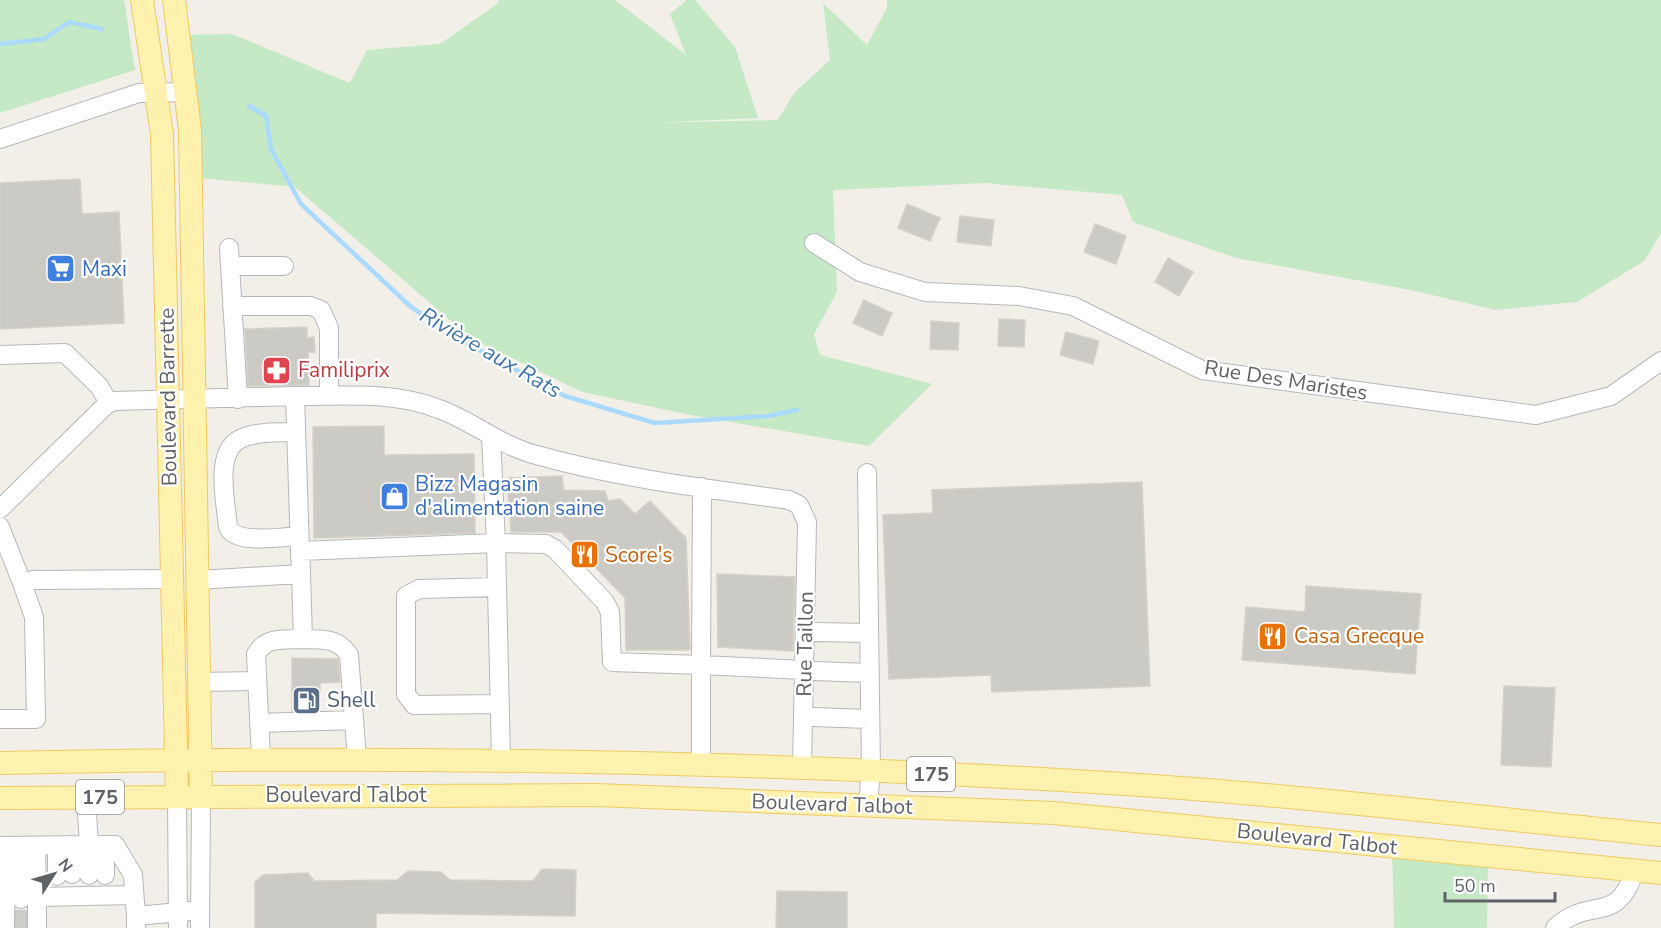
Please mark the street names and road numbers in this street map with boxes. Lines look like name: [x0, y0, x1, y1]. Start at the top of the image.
street label: Boulevard Barrette: [152, 308, 184, 486]
street label: Rue Des Maristes: [1203, 353, 1369, 407]
street label: Rue Taillon: [790, 591, 820, 697]
road number: 175: [907, 757, 955, 791]
road number: 175: [76, 780, 124, 814]
street label: Boulevard Talbot: [265, 781, 427, 809]
street label: Boulevard Talbot: [751, 787, 914, 821]
street label: Boulevard Talbot: [1235, 817, 1399, 861]

